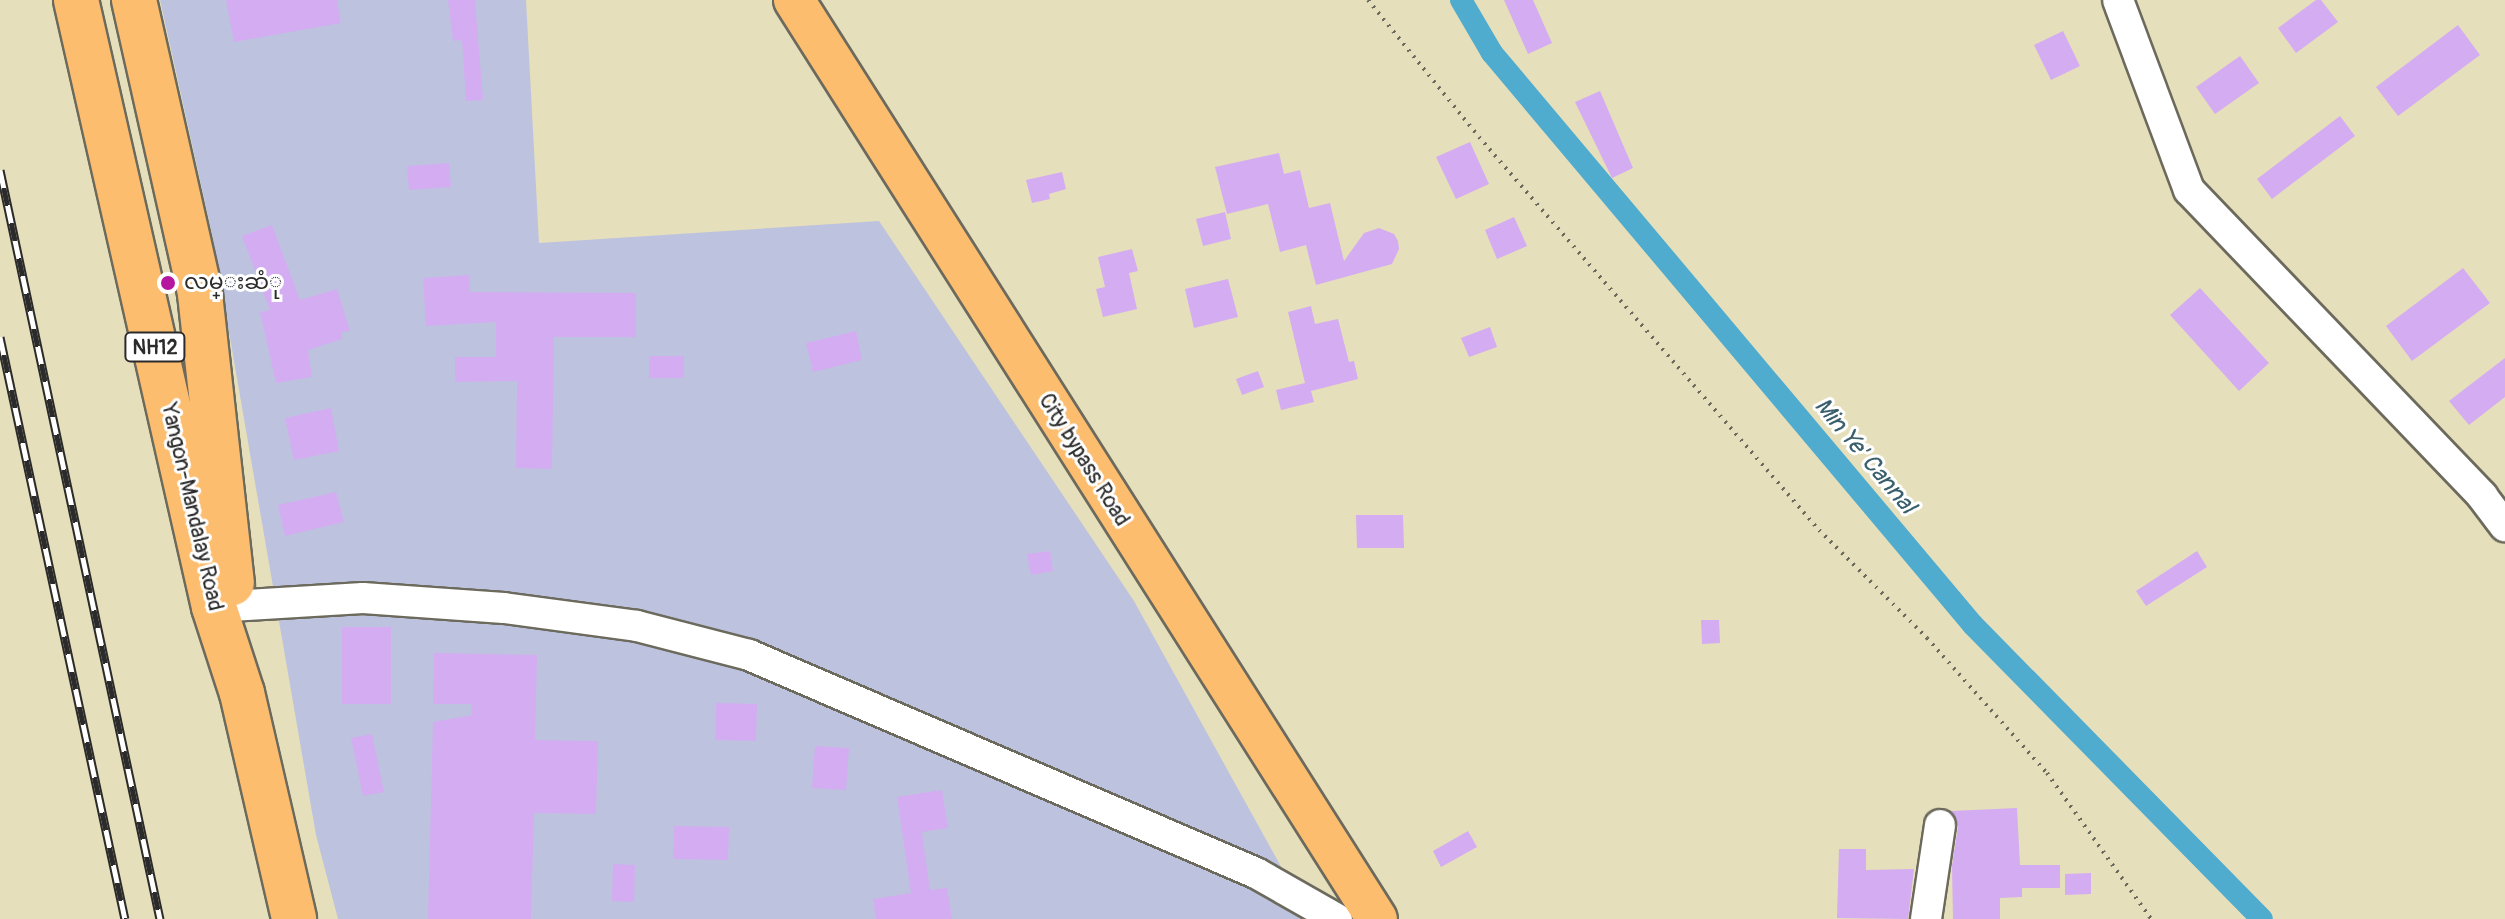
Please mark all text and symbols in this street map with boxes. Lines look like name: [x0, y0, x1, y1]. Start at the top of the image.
place label: လမ္းဆံု: [184, 270, 282, 296]
marker: လမ္းဆံု: [159, 274, 177, 292]
road number: NH12: [123, 331, 187, 363]
street label: City bypass Road: [1033, 389, 1135, 531]
water label: Min Ye' Cannal: [1808, 392, 1922, 520]
street label: Yangon-Mandalay Road: [155, 401, 229, 613]

